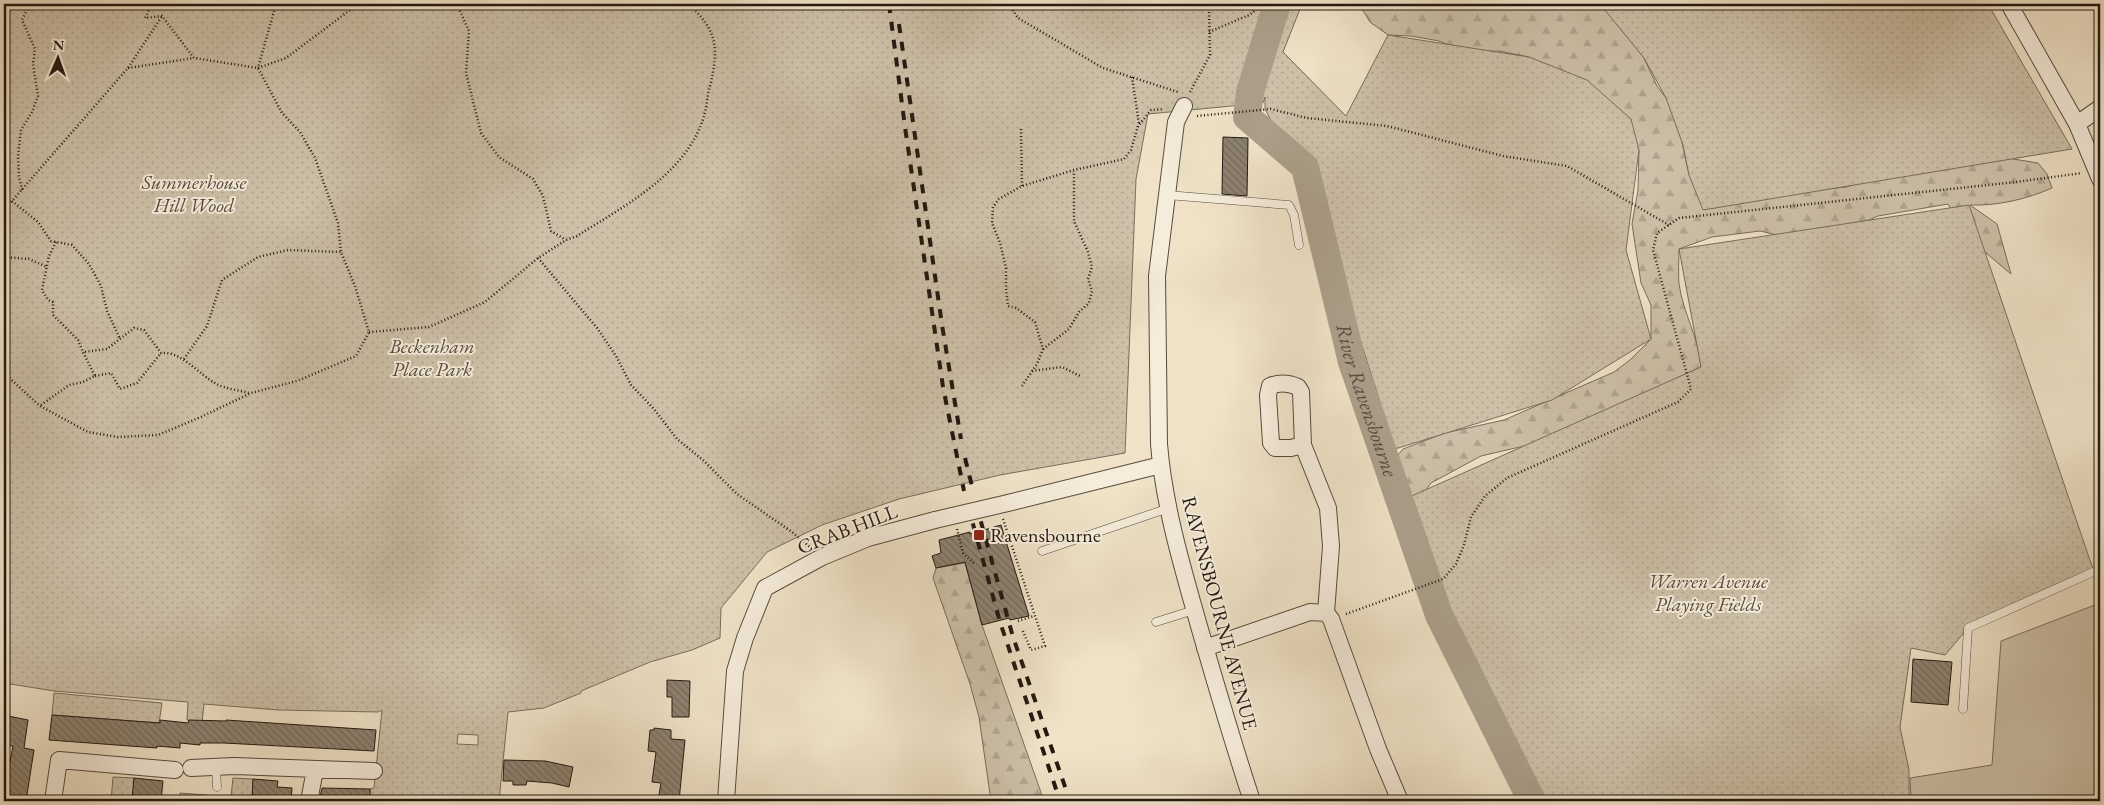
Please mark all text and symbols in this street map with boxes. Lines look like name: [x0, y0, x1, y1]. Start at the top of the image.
north arrow: [32, 32, 82, 82]
text: N: [52, 36, 65, 54]
park label: Summerhouse Hill Wood: [141, 169, 247, 218]
water label: River Ravensbourne: [1330, 321, 1405, 481]
park label: Beckenham Place Park: [388, 333, 475, 382]
street label: RAVENSBOURNE AVENUE: [1176, 493, 1264, 733]
street label: CRAB HILL: [793, 498, 901, 560]
place label: Ravensbourne: [990, 522, 1101, 548]
marker: Ravensbourne: [972, 528, 986, 542]
park label: Warren Avenue Playing Fields: [1648, 568, 1768, 617]

